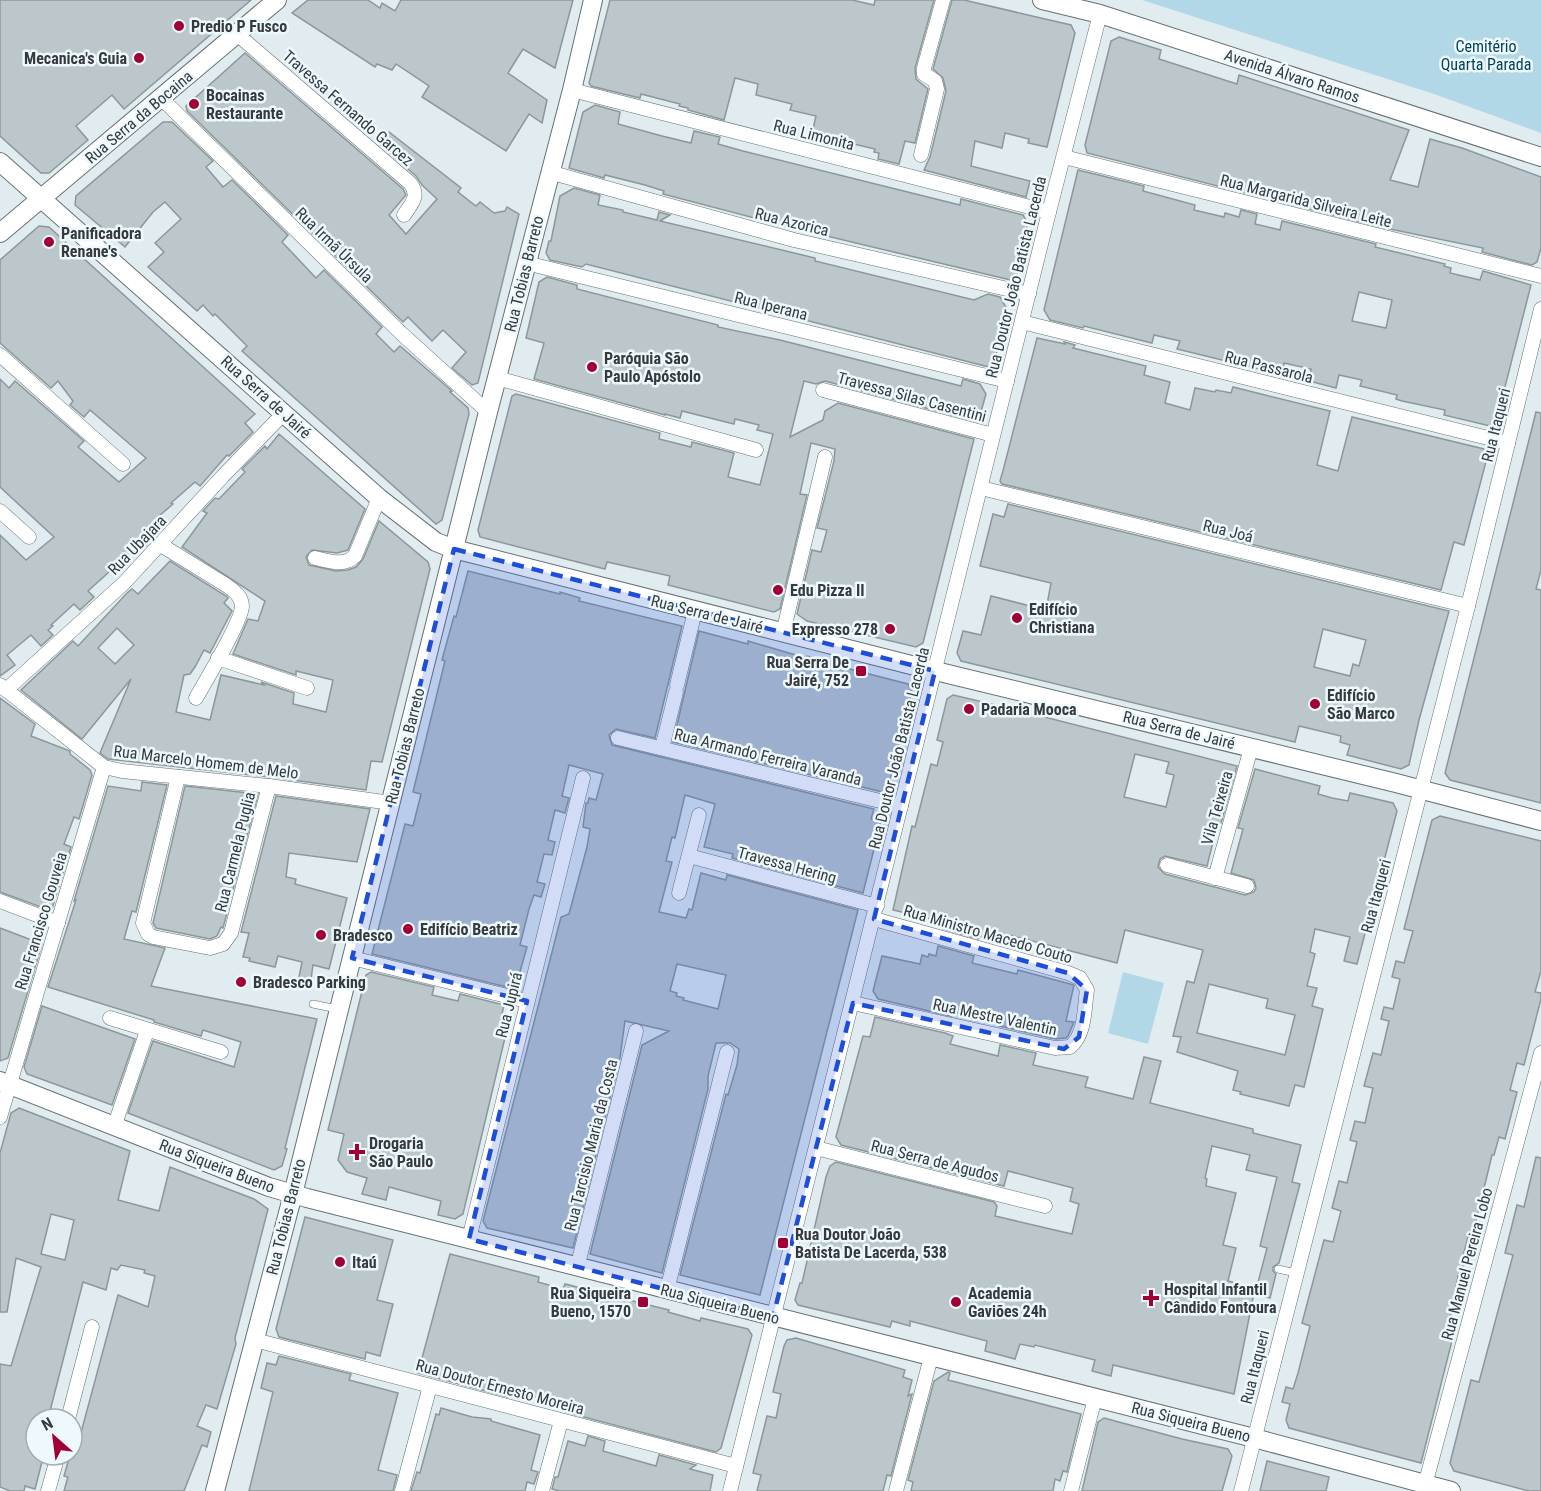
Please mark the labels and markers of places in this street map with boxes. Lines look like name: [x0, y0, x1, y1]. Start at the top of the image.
place label: Predio P Fusco: [191, 17, 287, 36]
marker: Predio P Fusco: [172, 19, 186, 33]
place label: Mecanica's Guia: [24, 49, 127, 68]
marker: Mecanica's Guia: [132, 51, 146, 65]
place label: Bocainas Restaurante: [206, 86, 283, 123]
marker: Bocainas Restaurante: [187, 97, 201, 111]
place label: Panificadora Renane's: [61, 224, 142, 261]
marker: Panificadora Renane's: [42, 235, 56, 249]
place label: Paróquia São Paulo Apóstolo: [604, 349, 701, 386]
marker: Paróquia São Paulo Apóstolo: [585, 360, 599, 374]
place label: Edu Pizza II: [790, 581, 865, 600]
marker: Edu Pizza II: [771, 583, 785, 597]
place label: Edifício Christiana: [1029, 600, 1095, 637]
marker: Edifício Christiana: [1010, 611, 1024, 625]
place label: Expresso 278: [792, 620, 878, 639]
marker: Expresso 278: [883, 622, 897, 636]
place label: Rua Serra De Jairé, 752: [766, 653, 849, 690]
marker: Rua Serra De Jairé, 752: [854, 664, 868, 678]
place label: Edifício São Marco: [1327, 686, 1395, 723]
marker: Edifício São Marco: [1308, 697, 1322, 711]
place label: Padaria Mooca: [981, 700, 1077, 719]
marker: Padaria Mooca: [962, 702, 976, 716]
place label: Edifício Beatriz: [420, 920, 518, 939]
marker: Edifício Beatriz: [401, 922, 415, 936]
place label: Bradesco: [333, 926, 393, 945]
marker: Bradesco: [314, 928, 328, 942]
place label: Bradesco Parking: [253, 973, 366, 992]
marker: Bradesco Parking: [234, 975, 248, 989]
place label: Drogaria São Paulo: [369, 1134, 433, 1171]
marker: Drogaria São Paulo: [350, 1145, 364, 1159]
place label: Rua Doutor João Batista De Lacerda, 538: [795, 1225, 947, 1262]
marker: Rua Doutor João Batista De Lacerda, 538: [776, 1236, 790, 1250]
place label: Itaú: [352, 1253, 377, 1272]
marker: Itaú: [333, 1255, 347, 1269]
place label: Hospital Infantil Cândido Fontoura: [1164, 1280, 1277, 1317]
place label: Rua Siqueira Bueno, 1570: [550, 1284, 631, 1321]
place label: Academia Gaviões 24h: [968, 1284, 1047, 1321]
marker: Hospital Infantil Cândido Fontoura: [1142, 1289, 1160, 1307]
marker: Rua Siqueira Bueno, 1570: [636, 1295, 650, 1309]
marker: Academia Gaviões 24h: [949, 1295, 963, 1309]

